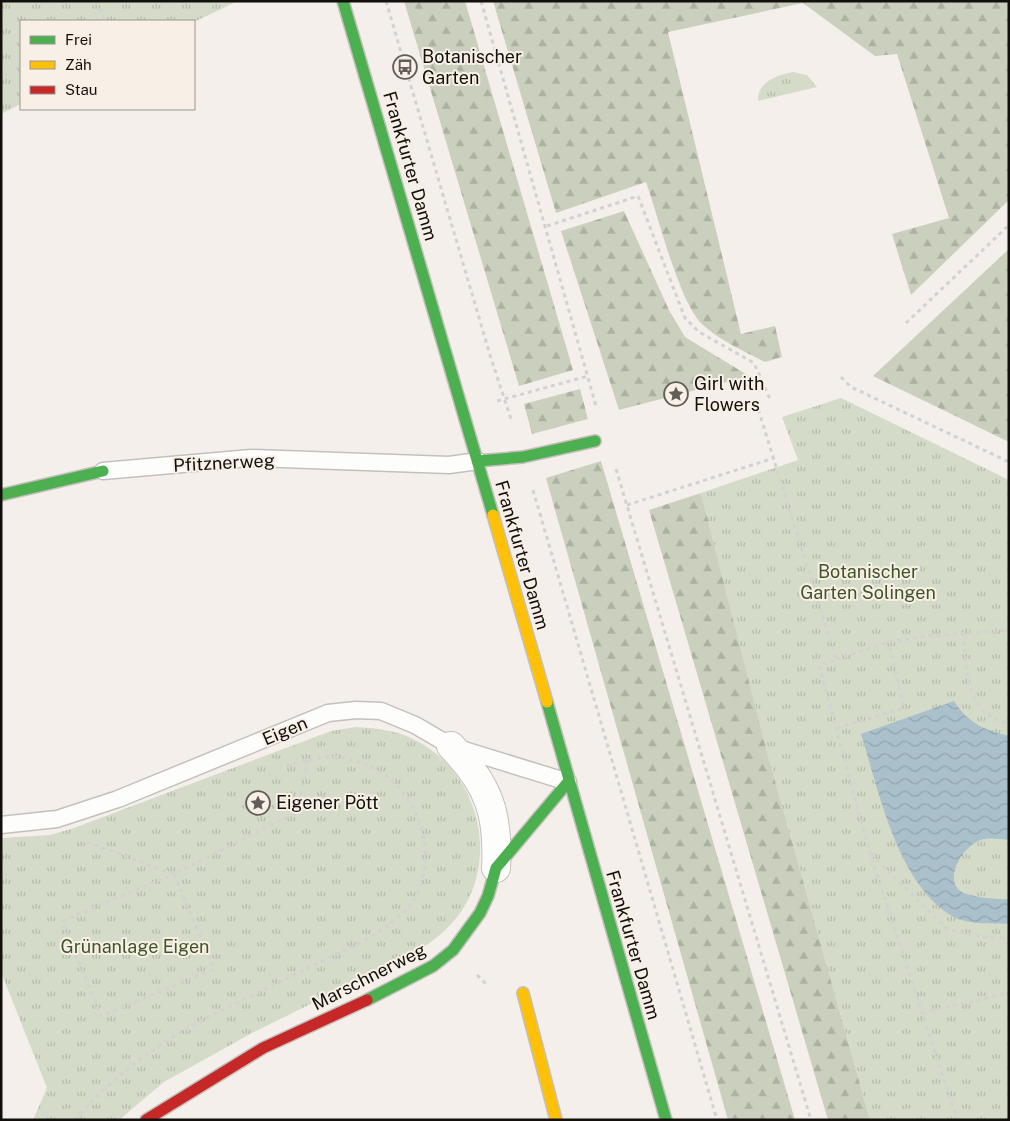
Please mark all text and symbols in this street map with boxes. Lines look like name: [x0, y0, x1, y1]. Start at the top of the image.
legend: [20, 20, 195, 110]
text: Frei: [65, 31, 92, 48]
place label: Botanischer Garten: [422, 46, 522, 88]
bus stop icon: Botanischer Garten: [392, 54, 418, 80]
text: Zäh: [65, 56, 92, 73]
text: Stau: [65, 81, 98, 98]
street label: Frankfurter Damm: [379, 89, 442, 243]
place label: Girl with Flowers: [694, 373, 764, 415]
place icon: Girl with Flowers: [663, 381, 689, 407]
street label: Pfitznerweg: [173, 449, 275, 476]
street label: Frankfurter Damm: [491, 478, 554, 632]
park label: Botanischer Garten Solingen: [800, 561, 936, 603]
street label: Eigen: [259, 712, 310, 749]
place icon: Eigener Pött: [245, 790, 271, 816]
place label: Eigener Pött: [276, 792, 379, 813]
street label: Frankfurter Damm: [602, 868, 665, 1022]
park label: Grünanlage Eigen: [60, 936, 210, 957]
street label: Marschnerweg: [308, 939, 429, 1014]

